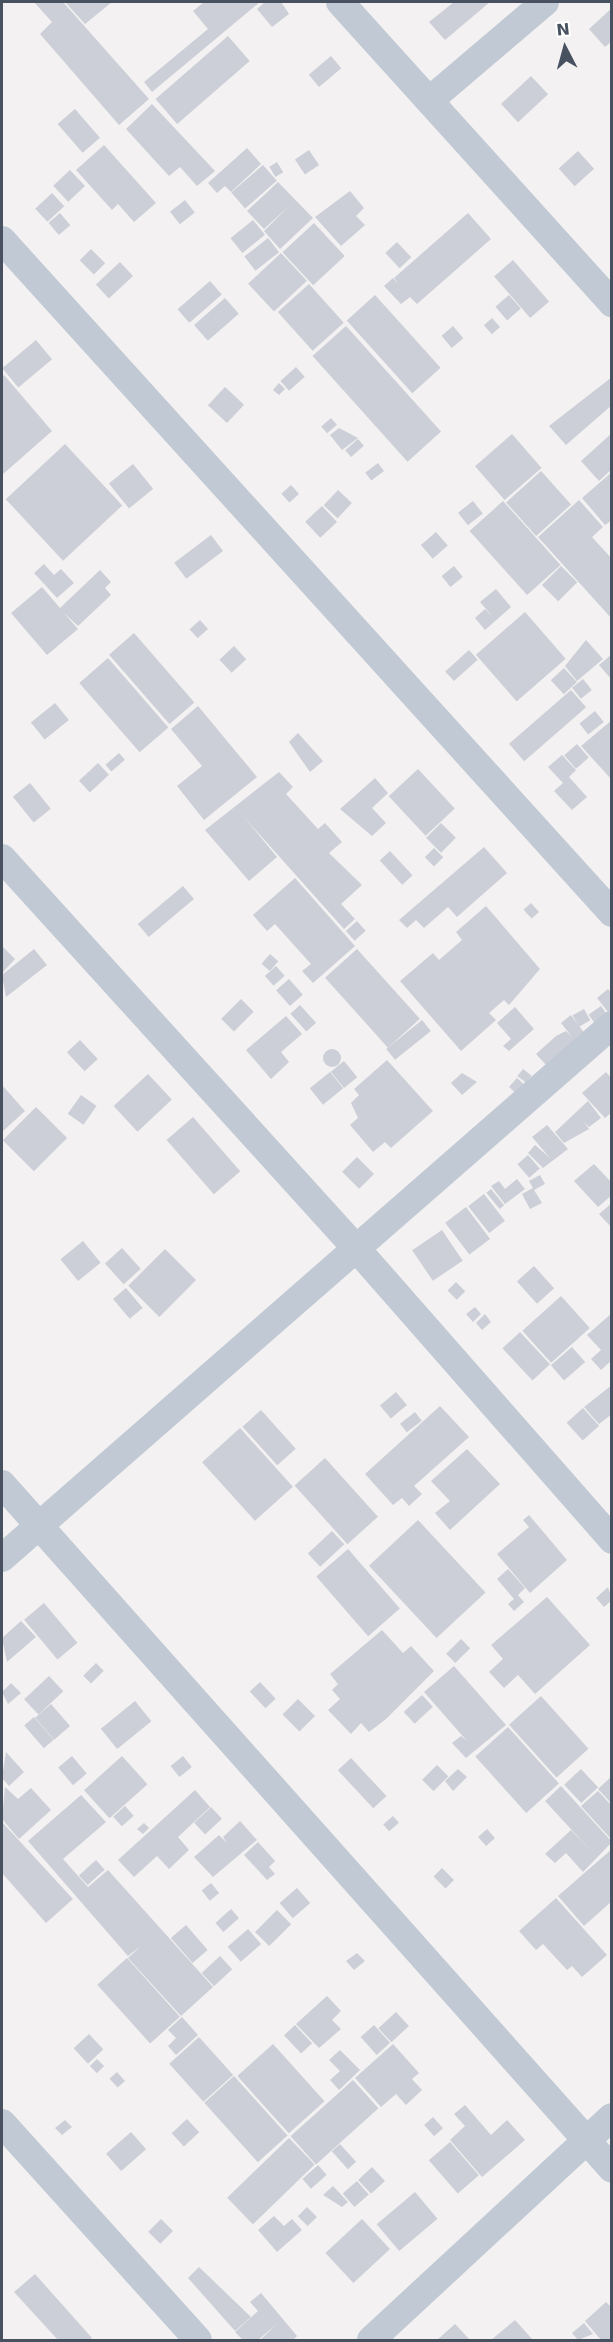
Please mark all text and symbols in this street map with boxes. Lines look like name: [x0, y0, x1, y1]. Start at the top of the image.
north arrow: [535, 18, 595, 78]
text: N: [555, 19, 571, 40]

